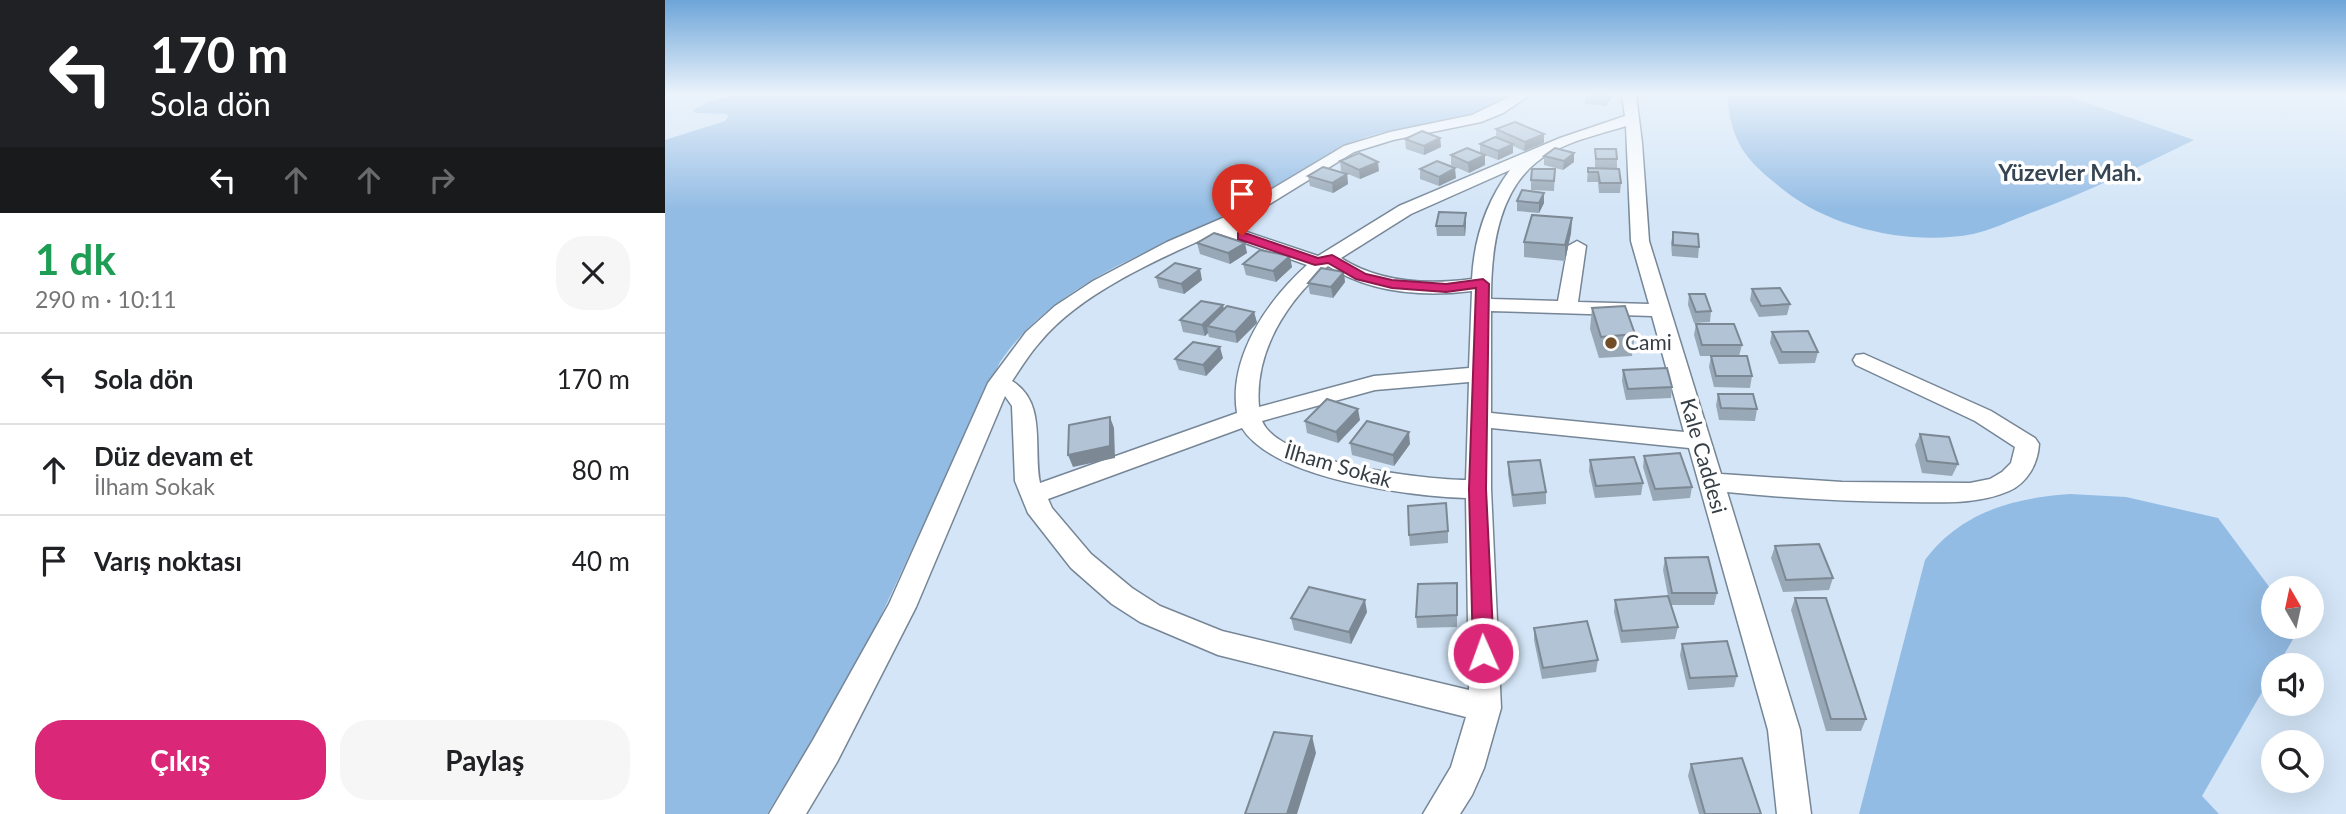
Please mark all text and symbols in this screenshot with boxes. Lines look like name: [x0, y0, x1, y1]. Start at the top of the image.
text: 170 m: [150, 25, 288, 83]
icon: left: [35, 28, 126, 119]
text: Sola dön: [150, 84, 271, 123]
district label: Yüzevler Mah.: [1997, 158, 2142, 186]
icon: left: [204, 161, 242, 199]
icon: ahead: [277, 161, 315, 199]
icon: ahead: [350, 161, 388, 199]
icon: right: [423, 161, 461, 199]
pin: [1212, 164, 1272, 236]
icon: arrive: [1223, 175, 1261, 213]
text: 1 dk: [35, 234, 116, 284]
button: close: [556, 236, 630, 310]
text: 290 m · 10:11: [35, 285, 177, 313]
place label: Cami: [1625, 329, 1672, 354]
marker: Cami: [1603, 335, 1619, 351]
icon: left: [35, 360, 73, 398]
text: Sola dön: [94, 363, 194, 395]
text: 170 m: [557, 363, 630, 395]
street label: Kale Caddesi: [1676, 395, 1733, 516]
street label: İlham Sokak: [1282, 437, 1395, 492]
text: Düz devam et: [94, 440, 253, 472]
icon: ahead: [35, 451, 73, 489]
text: 80 m: [572, 454, 630, 486]
text: İlham Sokak: [94, 472, 215, 500]
icon: arrive: [35, 542, 73, 580]
text: Varış noktası: [94, 545, 242, 577]
text: 40 m: [572, 545, 630, 577]
north arrow: [2261, 576, 2324, 639]
map controls: [2261, 576, 2324, 793]
position arrow: [1446, 616, 1520, 690]
button: sound: [2261, 653, 2324, 716]
button: Çıkış: [35, 720, 326, 800]
button: Paylaş: [340, 720, 630, 800]
button: search: [2261, 730, 2324, 793]

